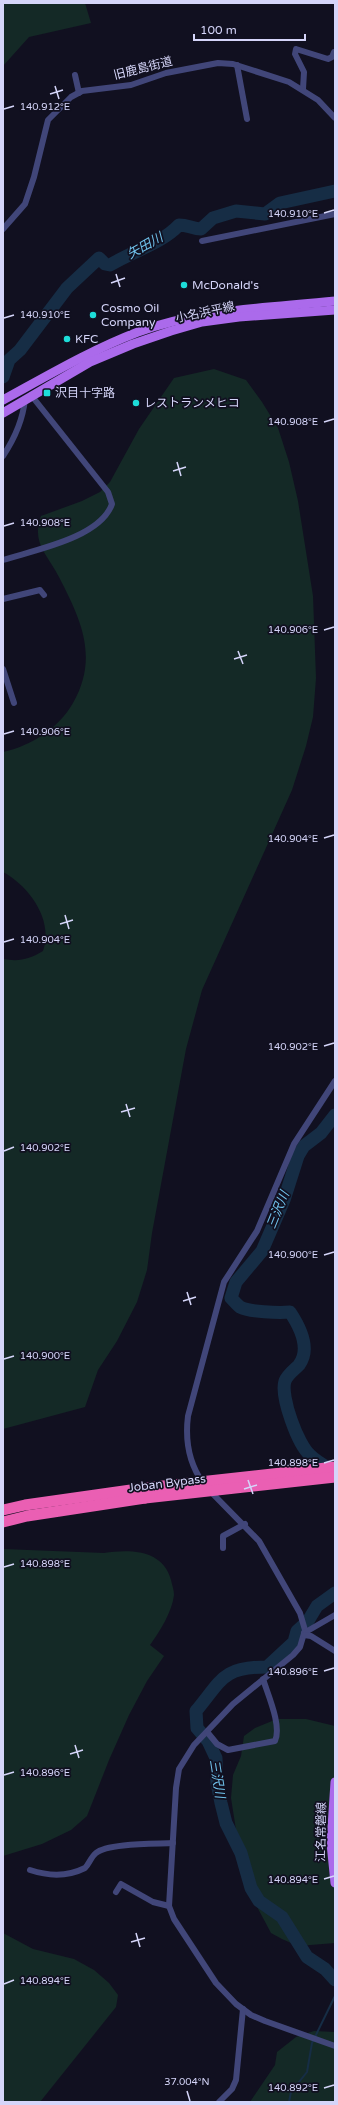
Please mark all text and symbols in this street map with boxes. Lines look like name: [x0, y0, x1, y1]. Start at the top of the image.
scale bar: [194, 16, 305, 42]
text: 100 m: [200, 23, 237, 37]
street label: 旧鹿島街道: [112, 54, 174, 82]
text: 140.912°E: [20, 101, 70, 113]
text: 140.910°E: [268, 208, 318, 220]
water label: 矢田川: [124, 229, 168, 262]
place label: McDonald's: [192, 278, 259, 292]
marker: McDonald's: [179, 280, 189, 290]
street label: 小名浜平線: [174, 299, 236, 325]
place label: Cosmo Oil Company: [101, 301, 159, 329]
text: 140.910°E: [20, 309, 70, 321]
marker: Cosmo Oil Company: [88, 310, 98, 320]
place label: KFC: [75, 332, 98, 346]
marker: KFC: [62, 334, 72, 344]
place label: 沢目十字路: [55, 386, 115, 400]
marker: 沢目十字路: [42, 388, 52, 398]
place label: レストランメヒコ: [144, 396, 240, 410]
marker: レストランメヒコ: [131, 398, 141, 408]
text: 140.908°E: [268, 416, 318, 428]
text: 140.908°E: [20, 517, 70, 529]
text: 140.906°E: [268, 624, 318, 636]
text: 140.906°E: [20, 726, 70, 738]
text: 140.904°E: [268, 833, 318, 845]
text: 140.904°E: [20, 934, 70, 946]
text: 140.902°E: [268, 1041, 318, 1053]
text: 140.902°E: [20, 1142, 70, 1154]
water label: 三沢川: [263, 1187, 293, 1231]
text: 140.900°E: [268, 1249, 318, 1261]
text: 140.900°E: [20, 1350, 70, 1362]
text: 140.898°E: [268, 1457, 318, 1469]
street label: Joban Bypass: [127, 1471, 207, 1495]
text: 140.898°E: [20, 1558, 70, 1570]
text: 140.896°E: [268, 1666, 318, 1678]
water label: 三沢川: [206, 1758, 228, 1801]
text: 140.896°E: [20, 1767, 70, 1779]
street label: 江名常磐線: [313, 1802, 329, 1862]
text: 140.894°E: [268, 1874, 318, 1886]
text: 140.894°E: [20, 1975, 70, 1987]
text: 37.004°N: [164, 2076, 210, 2088]
text: 140.892°E: [268, 2082, 318, 2094]

